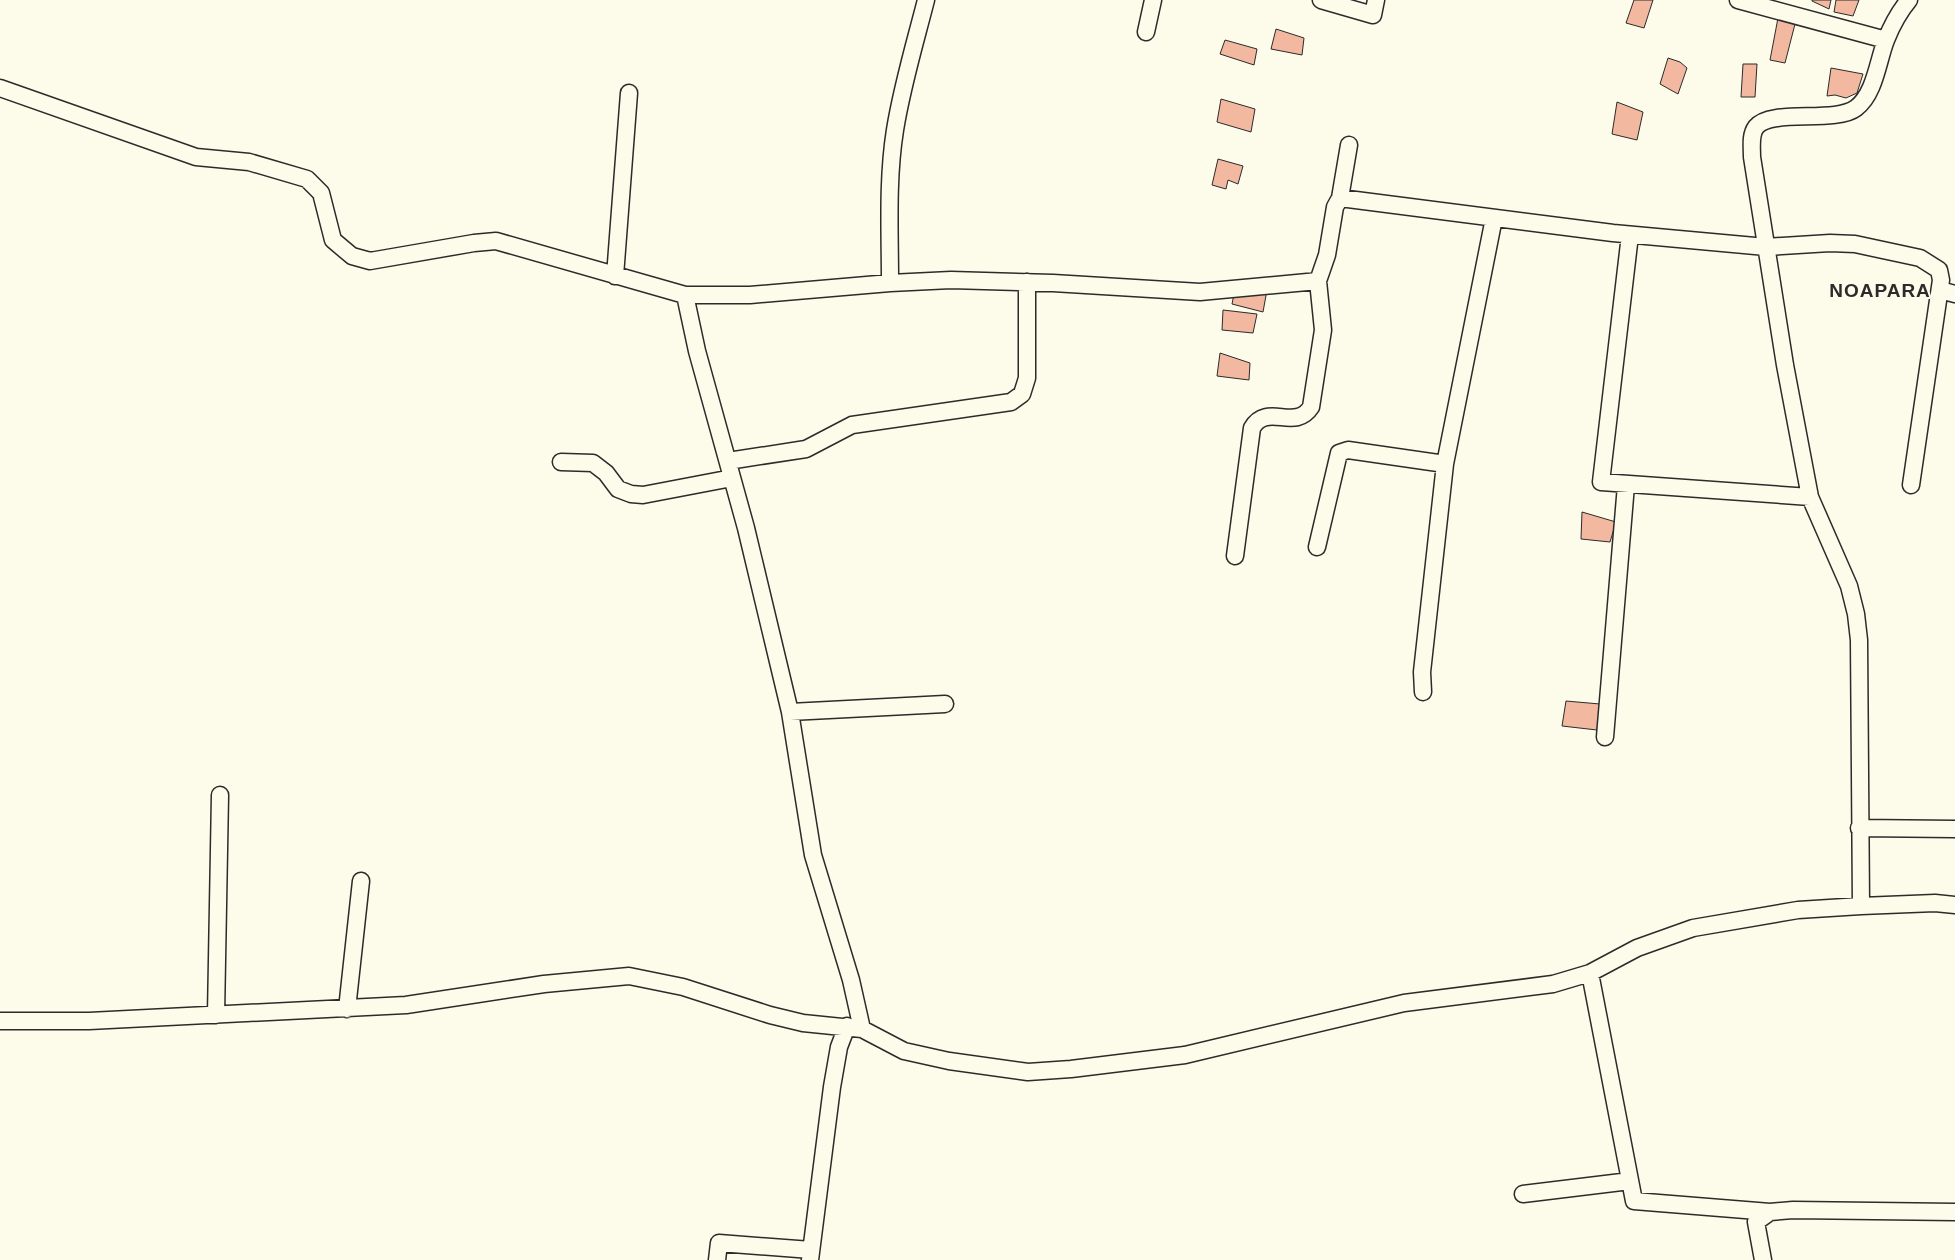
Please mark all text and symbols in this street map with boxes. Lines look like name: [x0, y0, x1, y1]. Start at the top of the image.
district label: NOAPARA: [1829, 280, 1931, 301]

